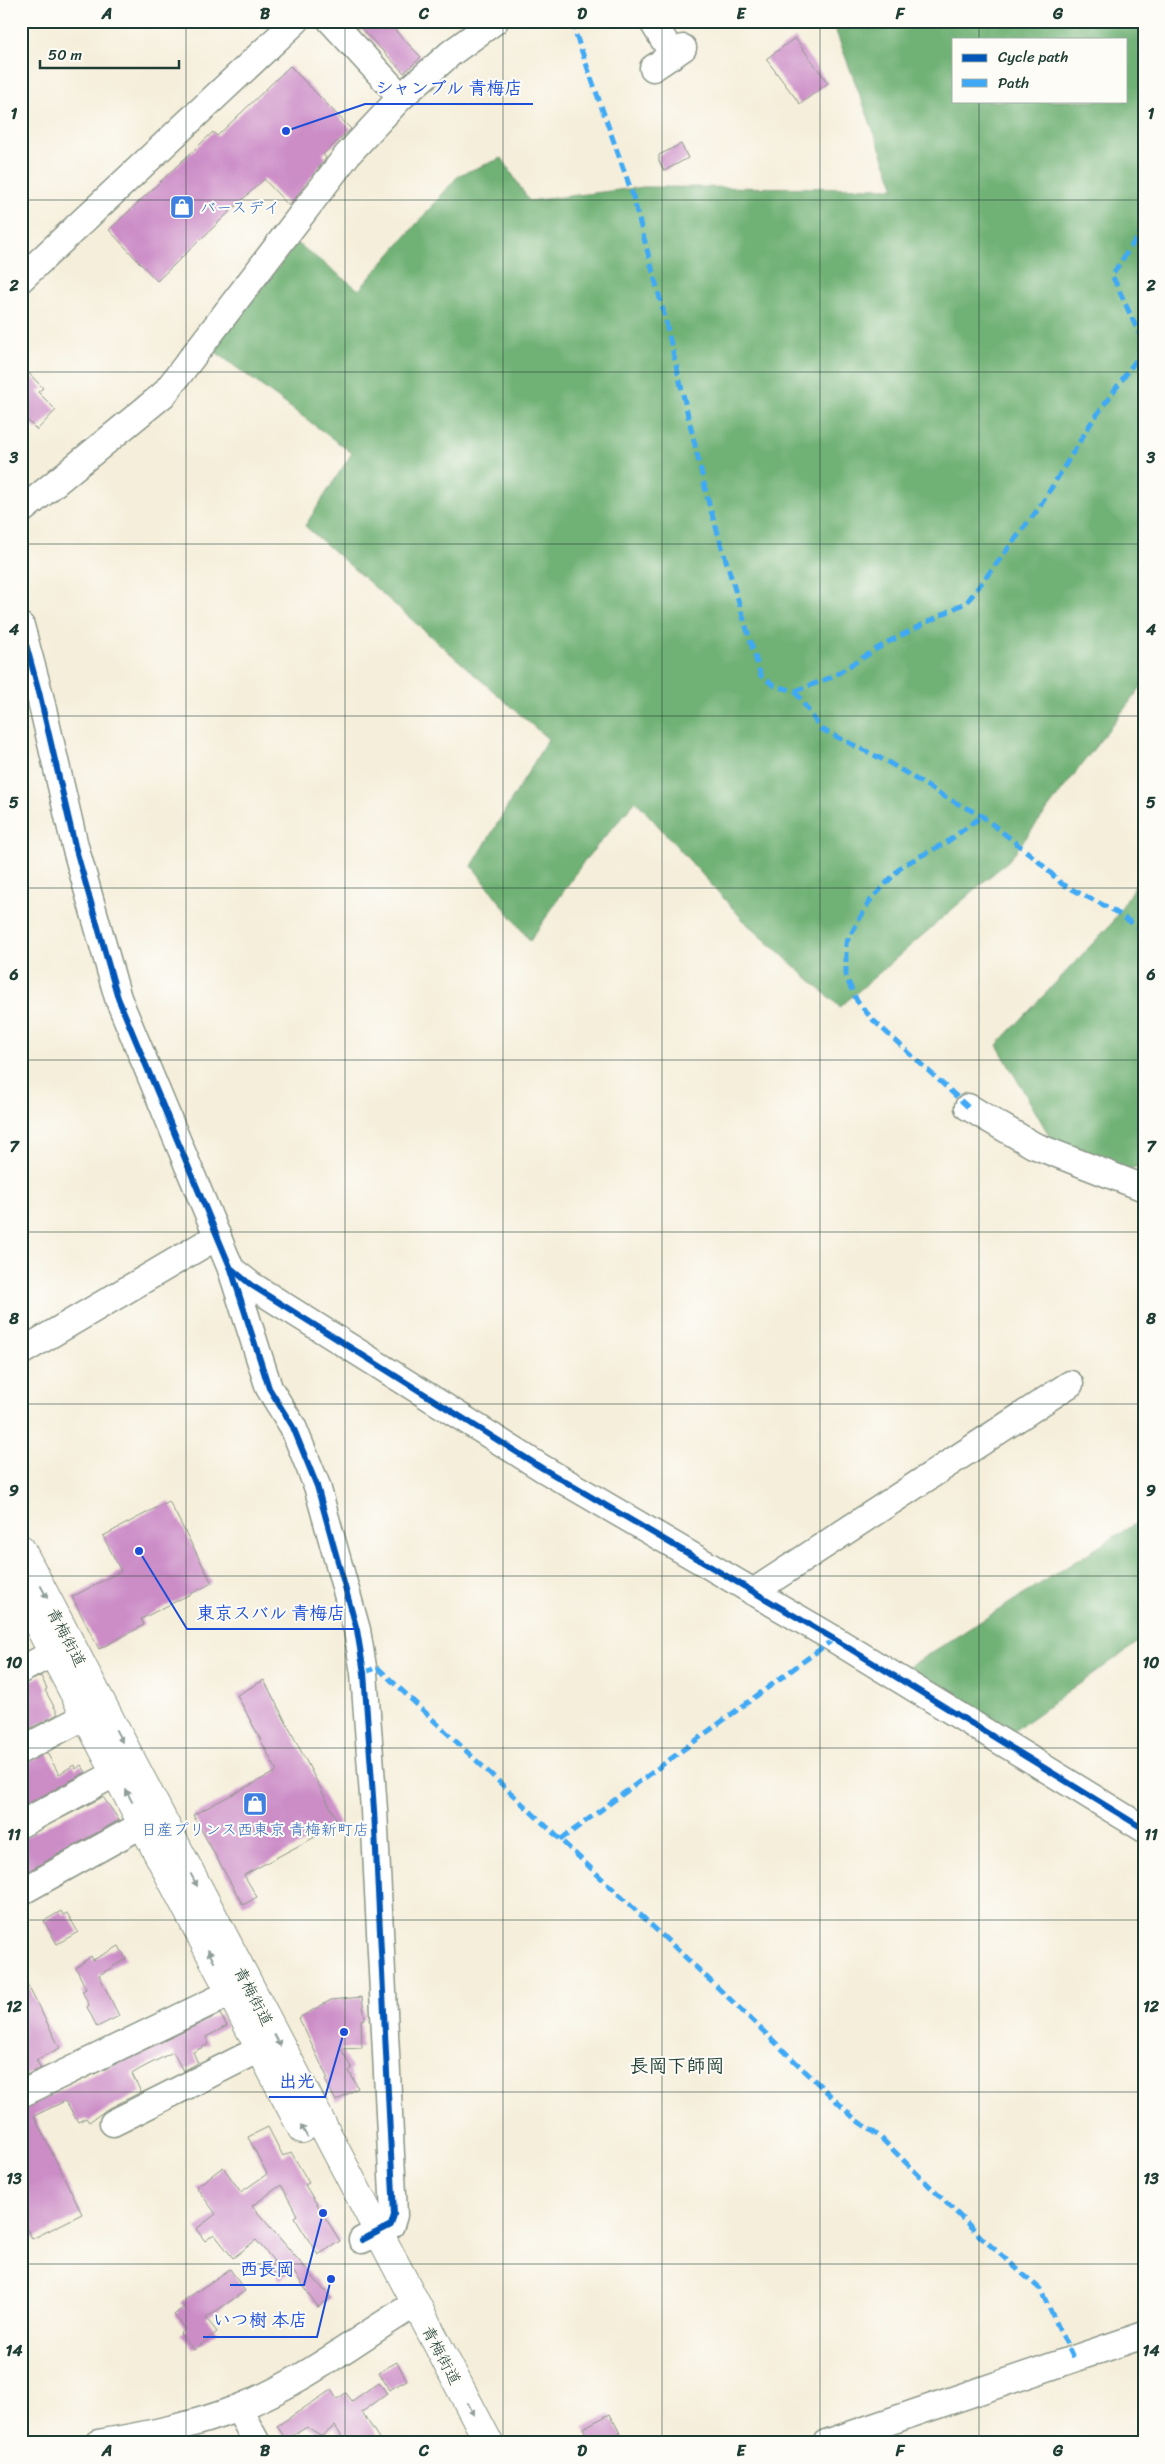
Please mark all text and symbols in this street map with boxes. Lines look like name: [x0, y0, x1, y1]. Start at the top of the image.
text: A: [101, 0, 112, 28]
text: B: [260, 0, 271, 28]
text: C: [418, 0, 430, 28]
text: D: [577, 0, 587, 28]
text: E: [737, 0, 747, 28]
text: F: [895, 0, 906, 28]
text: G: [1052, 0, 1064, 28]
scale bar: [40, 38, 179, 70]
legend: [952, 38, 1128, 102]
text: 50 m: [48, 42, 83, 68]
text: Cycle path: [998, 44, 1069, 70]
text: Path: [998, 70, 1029, 96]
callout: シャンブル 青梅店: [365, 71, 533, 104]
text: シャンブル 青梅店: [376, 72, 522, 104]
text: 1: [11, 99, 18, 128]
text: 1: [1148, 99, 1155, 128]
place label: バースデイ: [200, 193, 279, 222]
shop icon: バースデイ: [169, 194, 195, 220]
text: 2: [8, 271, 19, 300]
text: 2: [1145, 271, 1156, 300]
text: 3: [9, 443, 19, 472]
text: 3: [1146, 443, 1156, 472]
text: 4: [8, 615, 19, 644]
text: 4: [1145, 615, 1156, 644]
text: 5: [9, 788, 19, 817]
text: 5: [1146, 788, 1156, 817]
text: 6: [8, 960, 19, 989]
text: 6: [1145, 960, 1156, 989]
text: 7: [9, 1132, 20, 1161]
text: 7: [1146, 1132, 1157, 1161]
text: 8: [8, 1304, 19, 1333]
text: 8: [1145, 1304, 1156, 1333]
text: 9: [9, 1476, 19, 1505]
text: 9: [1146, 1476, 1156, 1505]
one-way arrow: [40, 1585, 48, 1599]
callout: 東京スバル 青梅店: [187, 1596, 355, 1629]
text: 東京スバル 青梅店: [197, 1597, 345, 1629]
street label: 青梅街道: [39, 1602, 94, 1672]
text: 10: [6, 1648, 22, 1677]
text: 10: [1143, 1648, 1159, 1677]
one-way arrow: [115, 1729, 123, 1743]
one-way arrow: [124, 1790, 133, 1803]
shop icon: 日産プリンス西東京 青梅新町店: [242, 1791, 268, 1817]
place label: 日産プリンス西東京 青梅新町店: [141, 1815, 369, 1844]
text: 11: [7, 1820, 21, 1849]
text: 11: [1144, 1820, 1158, 1849]
one-way arrow: [190, 1873, 198, 1887]
one-way arrow: [207, 1949, 215, 1964]
street label: 青梅街道: [226, 1961, 281, 2031]
text: 12: [6, 1992, 23, 2021]
text: 12: [1143, 1992, 1160, 2021]
one-way arrow: [273, 2033, 281, 2047]
district label: 長岡下師岡: [629, 2049, 725, 2082]
callout: 出光: [269, 2064, 325, 2097]
text: 出光: [279, 2065, 315, 2097]
one-way arrow: [299, 2124, 308, 2138]
text: 13: [6, 2164, 22, 2193]
text: 13: [1143, 2164, 1159, 2193]
callout: 西長岡: [230, 2252, 304, 2285]
text: 西長岡: [240, 2253, 294, 2285]
callout: いつ樹 本店: [203, 2304, 317, 2337]
text: いつ樹 本店: [213, 2304, 307, 2336]
street label: 青梅街道: [414, 2320, 469, 2390]
text: 14: [6, 2336, 22, 2365]
text: 14: [1143, 2336, 1159, 2365]
one-way arrow: [467, 2401, 475, 2416]
text: A: [101, 2436, 112, 2464]
text: B: [260, 2436, 271, 2464]
text: C: [418, 2436, 430, 2464]
text: D: [577, 2436, 587, 2464]
text: E: [737, 2436, 747, 2464]
text: F: [895, 2436, 906, 2464]
text: G: [1052, 2436, 1064, 2464]

